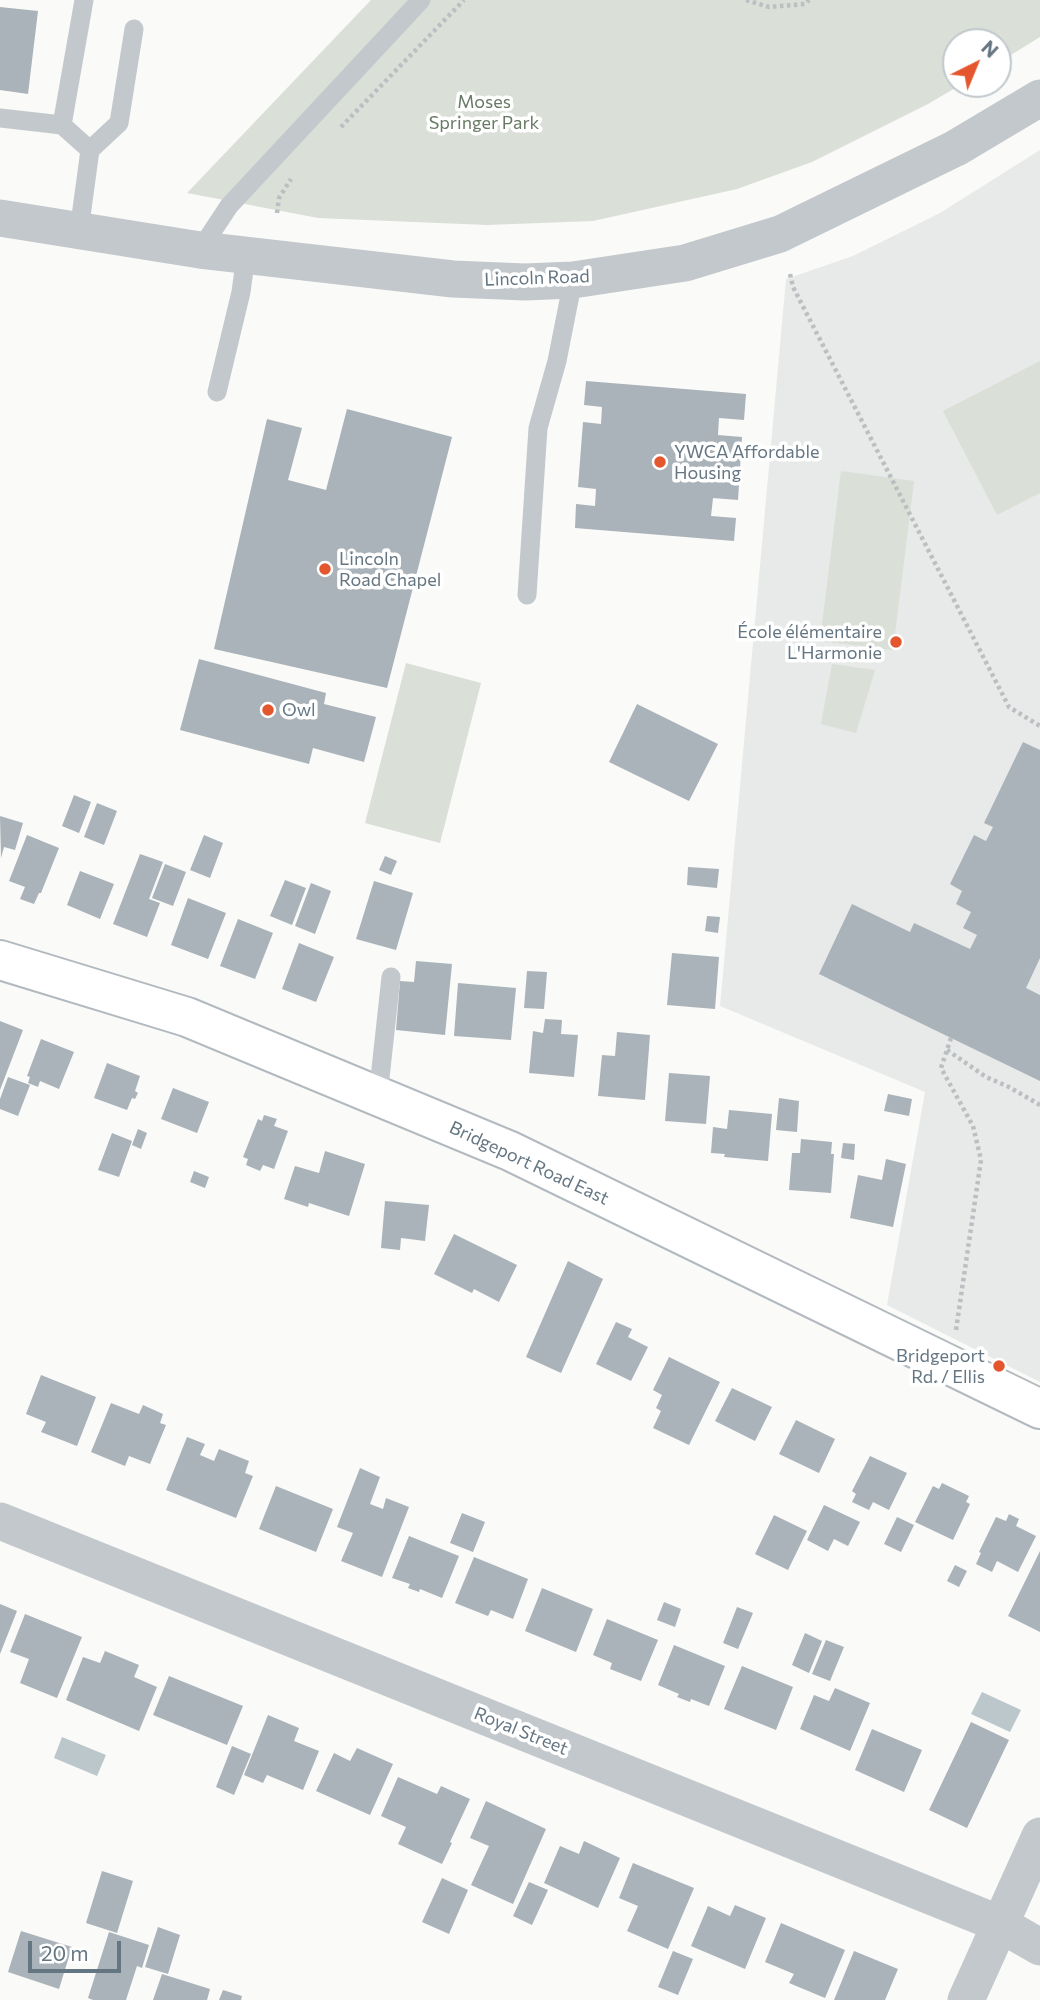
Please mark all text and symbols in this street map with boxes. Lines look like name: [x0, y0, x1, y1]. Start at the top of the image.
north arrow: [942, 28, 1012, 98]
text: N: [977, 35, 1003, 62]
park label: Moses Springer Park: [429, 91, 539, 134]
street label: Lincoln Road: [484, 265, 590, 291]
place label: YWCA Affordable Housing: [674, 441, 820, 484]
marker: YWCA Affordable Housing: [652, 454, 668, 470]
place label: Lincoln Road Chapel: [339, 548, 441, 590]
marker: Lincoln Road Chapel: [317, 561, 333, 577]
place label: École élémentaire L'Harmonie: [737, 621, 882, 664]
marker: École élémentaire L'Harmonie: [888, 634, 904, 650]
place label: Owl: [282, 699, 316, 721]
marker: Owl: [260, 702, 276, 718]
street label: Bridgeport Road East: [446, 1117, 612, 1209]
place label: Bridgeport Rd. / Ellis: [896, 1345, 985, 1388]
marker: Bridgeport Rd. / Ellis: [991, 1358, 1007, 1374]
street label: Royal Street: [471, 1702, 571, 1760]
scale bar: [32, 1926, 124, 1970]
text: 20 m: [41, 1940, 89, 1965]

